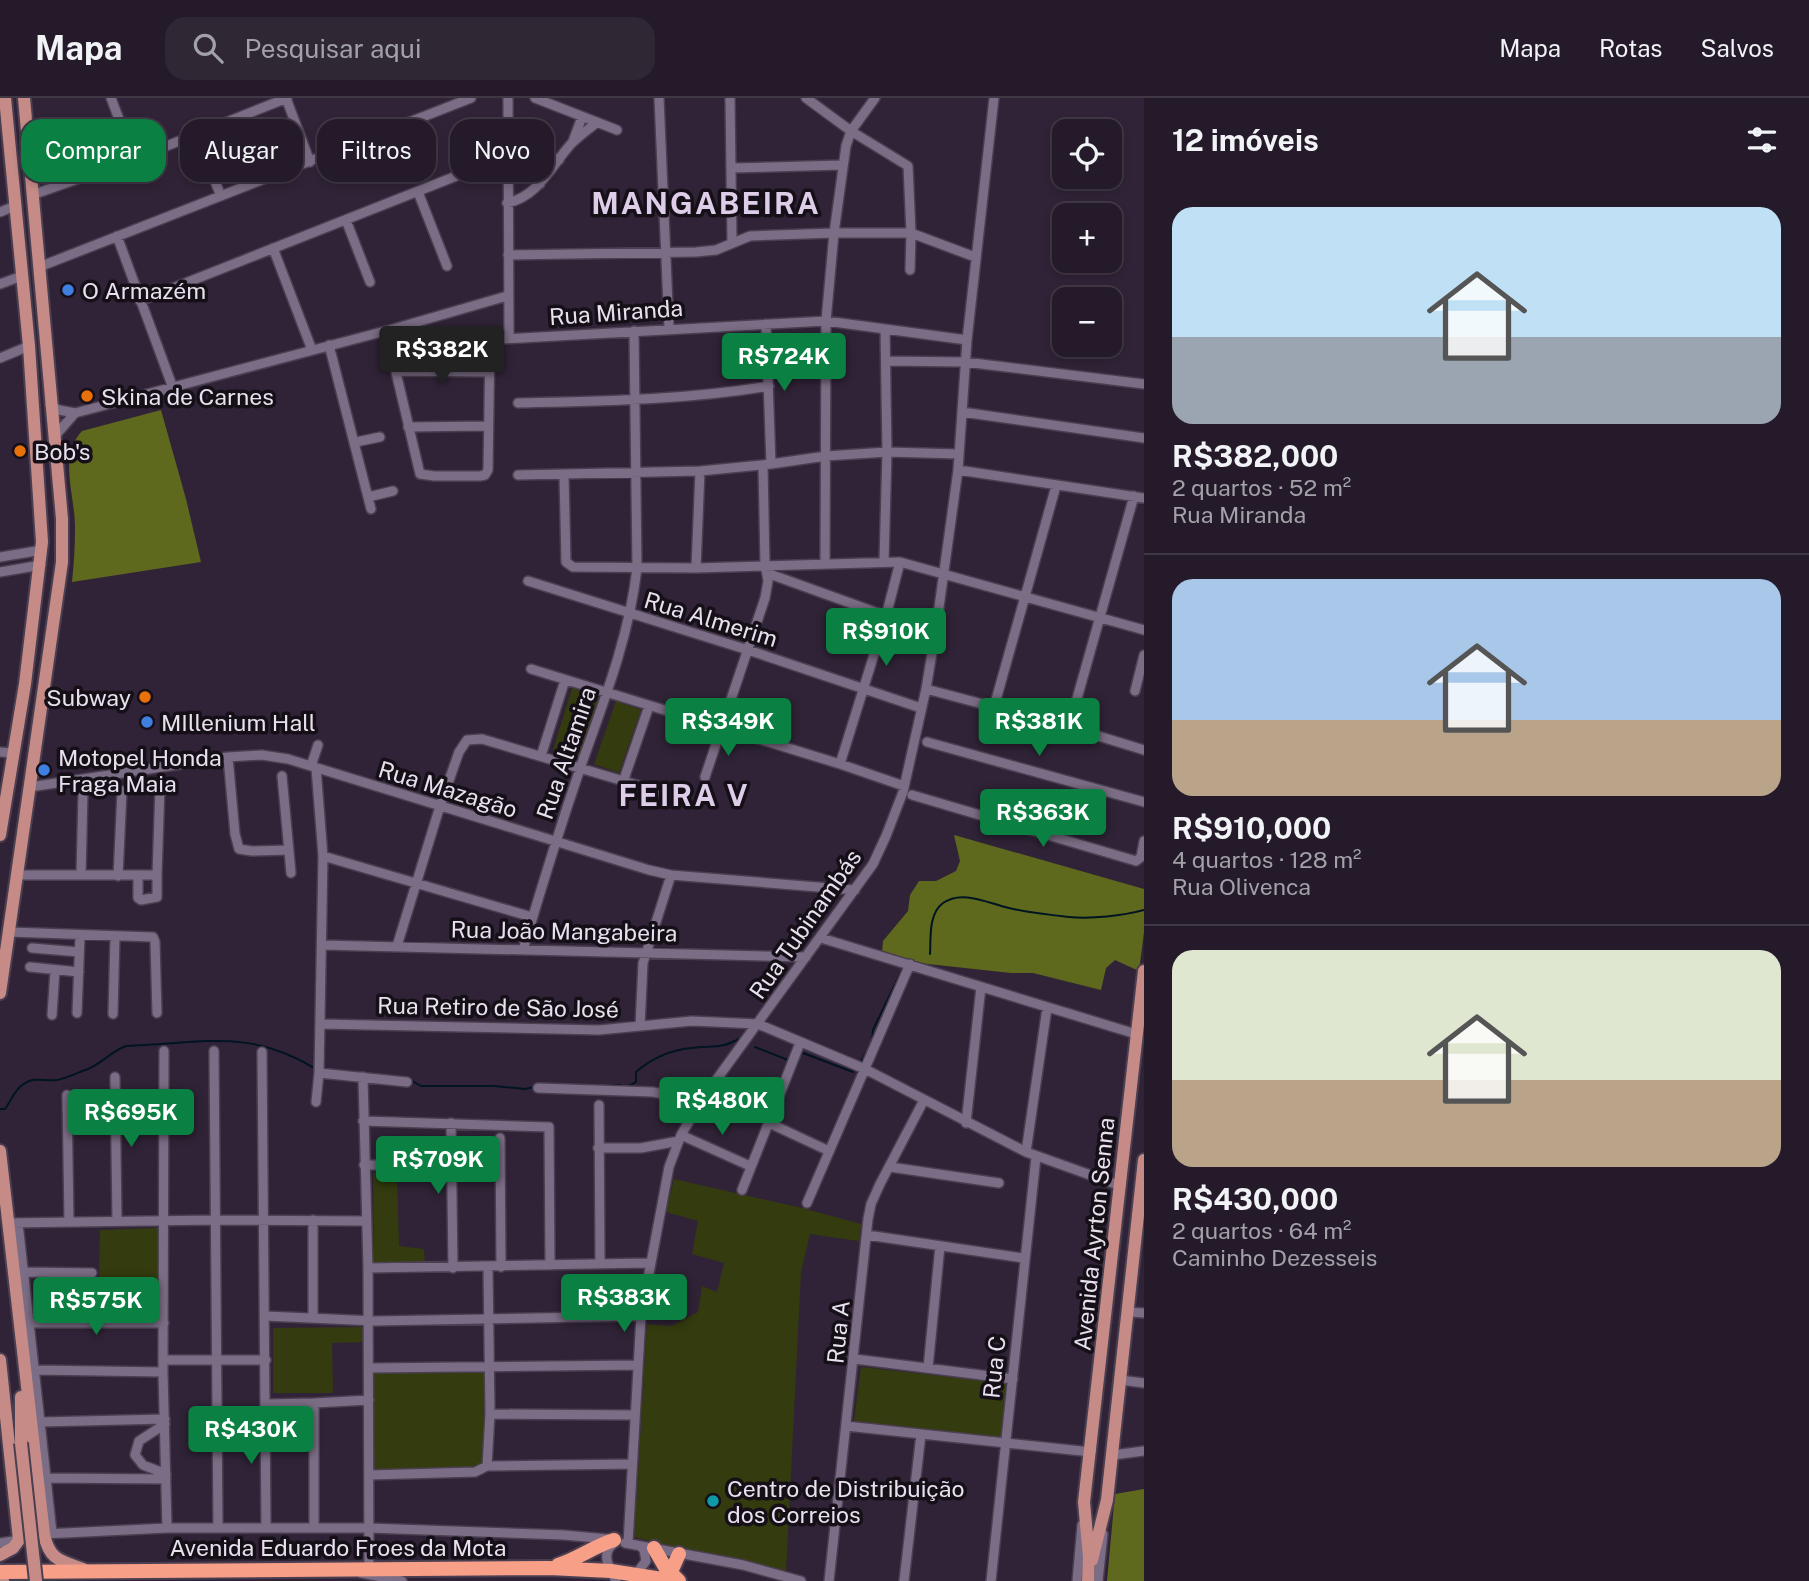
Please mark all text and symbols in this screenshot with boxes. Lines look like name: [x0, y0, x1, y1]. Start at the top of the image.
search box: [165, 17, 655, 80]
text: Mapa: [35, 29, 123, 67]
icon: search: [189, 29, 227, 67]
text: Pesquisar aqui: [245, 33, 421, 64]
text: Mapa: [1499, 34, 1561, 62]
text: Rotas: [1599, 34, 1662, 62]
text: Salvos: [1700, 34, 1774, 62]
chip: Comprar: [21, 119, 166, 182]
chip: Alugar: [180, 119, 303, 182]
chip: Filtros: [317, 119, 436, 182]
chip: Novo: [450, 119, 554, 182]
map controls: [1052, 119, 1122, 357]
button: locate: [1052, 119, 1122, 189]
icon: filters: [1743, 121, 1781, 159]
text: 12 imóveis: [1172, 122, 1319, 158]
district label: MANGABEIRA: [591, 185, 821, 221]
button: +: [1052, 203, 1122, 273]
icon: home: [1414, 253, 1540, 379]
place label: O Armazém: [82, 277, 206, 304]
marker: O Armazém: [60, 282, 76, 298]
button: −: [1052, 287, 1122, 357]
street label: Rua Miranda: [548, 294, 684, 330]
pin: R$382K: [385, 327, 499, 386]
pin: R$724K: [727, 334, 841, 393]
text: R$382K: [395, 335, 489, 362]
text: R$724K: [738, 342, 830, 369]
place label: Skina de Carnes: [101, 383, 274, 410]
marker: Skina de Carnes: [79, 388, 95, 404]
place label: Bob's: [34, 438, 90, 465]
text: R$382,000: [1172, 438, 1338, 474]
marker: Bob's: [12, 443, 28, 459]
text: 2 quartos · 52 m²: [1172, 474, 1351, 501]
text: Rua Miranda: [1172, 501, 1306, 528]
street label: Rua Almerim: [641, 586, 781, 652]
pin: R$910K: [829, 608, 943, 668]
text: R$910K: [842, 617, 930, 644]
icon: home: [1414, 625, 1540, 751]
street label: Rua Altamira: [531, 683, 601, 823]
place label: Subway: [46, 684, 131, 711]
marker: Subway: [137, 689, 153, 705]
pin: R$349K: [671, 698, 785, 758]
pin: R$381K: [982, 698, 1096, 758]
text: R$349K: [681, 707, 775, 734]
text: R$381K: [995, 707, 1083, 734]
place label: MIllenium Hall: [161, 709, 316, 736]
marker: MIllenium Hall: [139, 714, 155, 730]
place label: Motopel Honda Fraga Maia: [58, 744, 222, 797]
street label: Rua Mazagão: [375, 755, 521, 823]
marker: Motopel Honda Fraga Maia: [36, 762, 52, 778]
district label: FEIRA V: [618, 777, 750, 813]
pin: R$363K: [986, 790, 1100, 849]
text: R$363K: [996, 798, 1090, 825]
text: R$910,000: [1172, 810, 1331, 846]
street label: Rua Tubinambás: [743, 844, 867, 1004]
text: 4 quartos · 128 m²: [1172, 846, 1361, 873]
text: Rua Olivenca: [1172, 873, 1311, 900]
street label: Rua João Mangabeira: [450, 916, 678, 946]
street label: Rua Retiro de São José: [377, 991, 619, 1023]
icon: home: [1414, 996, 1540, 1122]
pin: R$480K: [665, 1077, 779, 1137]
text: R$480K: [675, 1086, 769, 1113]
pin: R$695K: [74, 1090, 188, 1149]
text: R$695K: [84, 1098, 178, 1125]
street label: Avenida Ayrton Senna: [1068, 1116, 1120, 1352]
pin: R$709K: [381, 1136, 495, 1196]
text: R$709K: [392, 1145, 484, 1172]
text: R$430,000: [1172, 1181, 1338, 1217]
text: 2 quartos · 64 m²: [1172, 1217, 1352, 1244]
text: Caminho Dezesseis: [1172, 1244, 1377, 1271]
pin: R$383K: [567, 1274, 681, 1334]
pin: R$575K: [39, 1278, 153, 1337]
text: R$383K: [577, 1283, 671, 1310]
text: R$575K: [49, 1286, 143, 1313]
street label: Rua A: [821, 1299, 855, 1365]
street label: Rua C: [977, 1334, 1011, 1400]
pin: R$430K: [194, 1406, 308, 1466]
text: R$430K: [204, 1415, 298, 1442]
place label: Centro de Distribuição dos Correios: [727, 1475, 964, 1528]
marker: Centro de Distribuição dos Correios: [705, 1493, 721, 1509]
street label: Avenida Eduardo Froes da Mota: [170, 1534, 506, 1561]

